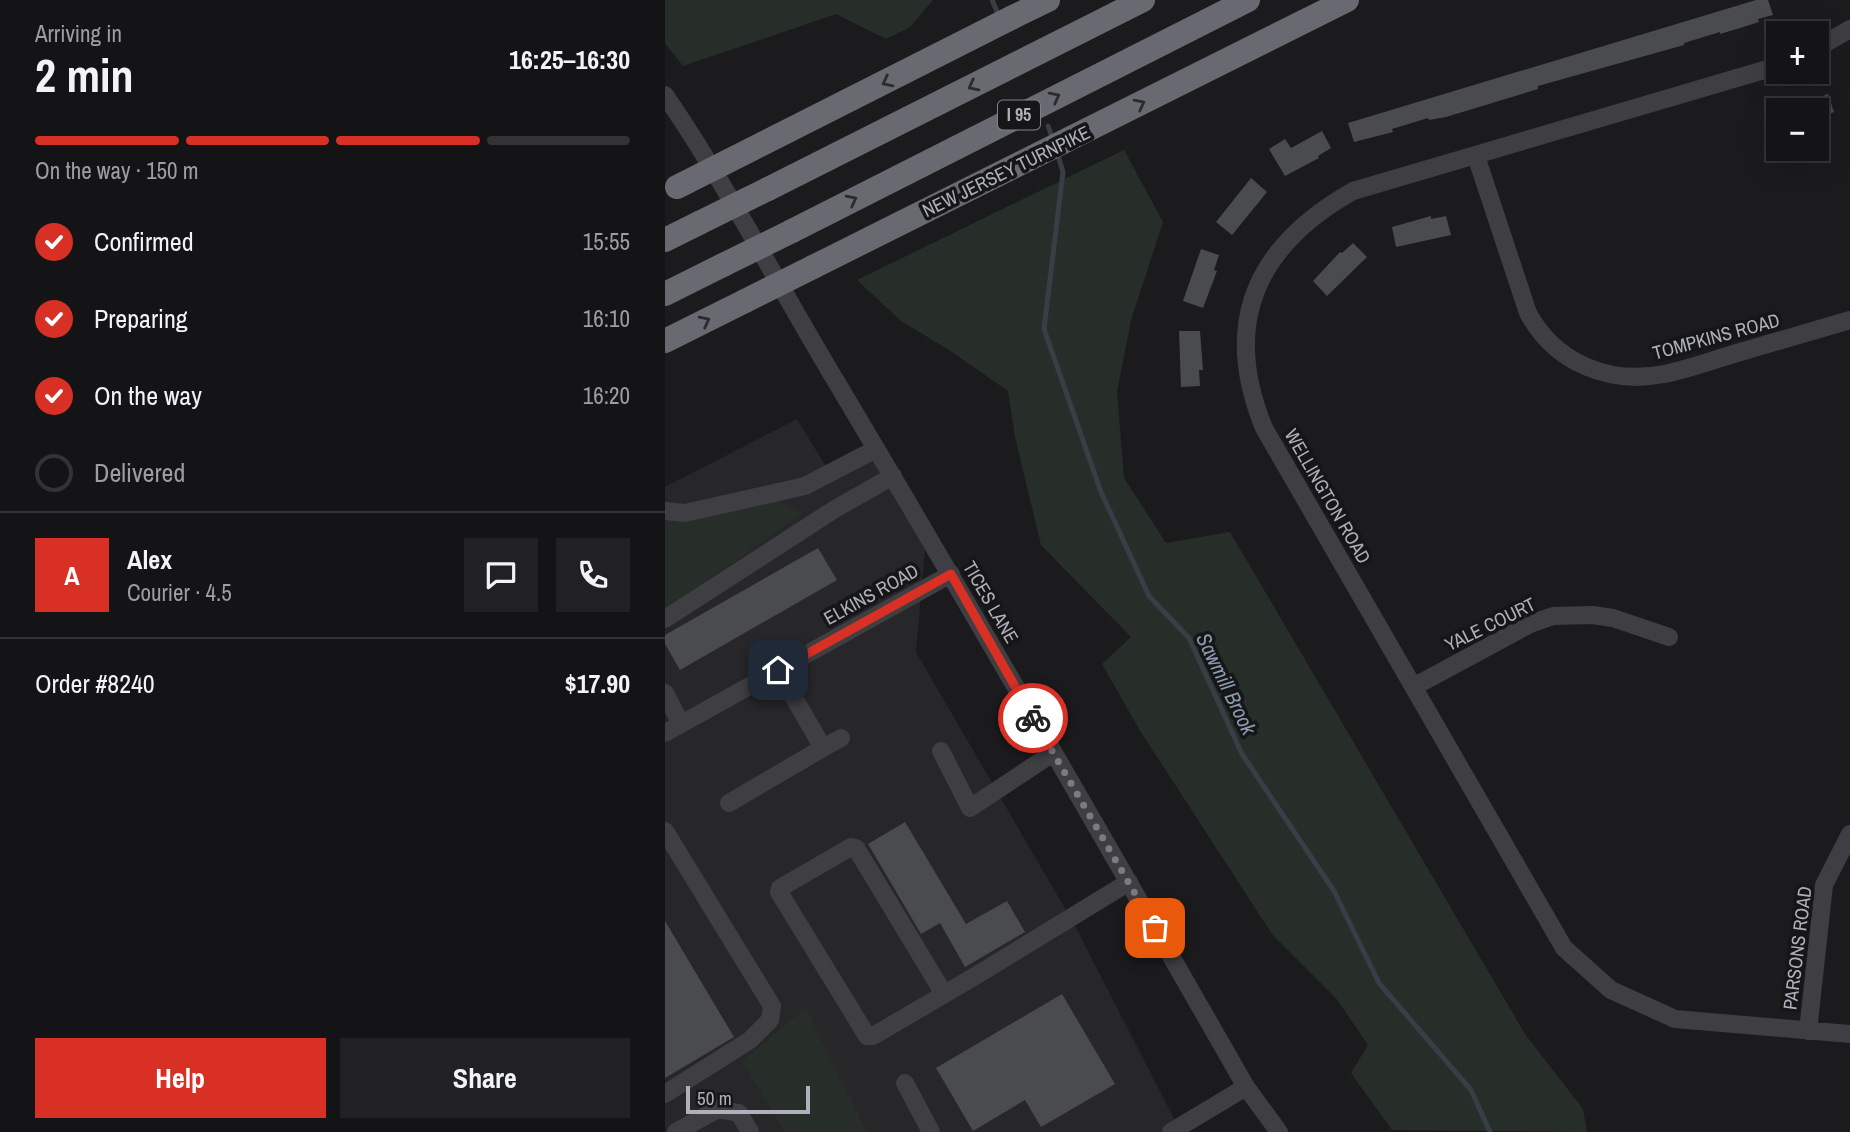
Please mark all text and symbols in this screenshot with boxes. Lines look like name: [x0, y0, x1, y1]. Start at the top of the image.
text: Arriving in: [35, 18, 122, 49]
map controls: [1766, 21, 1829, 161]
button: +: [1766, 21, 1829, 84]
text: 16:25–16:30: [509, 42, 630, 77]
text: 2 min: [35, 44, 134, 106]
one-way arrow: [882, 73, 894, 87]
one-way arrow: [968, 77, 980, 91]
one-way arrow: [1048, 91, 1060, 105]
button: −: [1766, 98, 1829, 161]
one-way arrow: [1133, 99, 1145, 113]
road number: I 95: [998, 100, 1040, 130]
street label: NEW JERSEY TURNPIKE: [918, 119, 1094, 223]
text: On the way · 150 m: [35, 155, 199, 186]
one-way arrow: [845, 194, 857, 208]
icon: check: [35, 223, 73, 261]
text: Confirmed: [94, 224, 194, 259]
text: 15:55: [583, 226, 630, 257]
icon: check: [35, 300, 73, 338]
text: Preparing: [94, 301, 188, 336]
text: 16:10: [583, 303, 630, 334]
street label: TOMPKINS ROAD: [1650, 307, 1782, 365]
one-way arrow: [698, 315, 710, 329]
icon: check: [35, 377, 73, 415]
text: On the way: [94, 378, 202, 413]
text: 16:20: [583, 380, 630, 411]
street label: WELLINGTON ROAD: [1279, 424, 1377, 568]
text: Delivered: [94, 455, 185, 490]
button: chat: [464, 538, 538, 612]
button: phone: [556, 538, 630, 612]
text: Alex: [127, 542, 172, 577]
street label: TICES LANE: [957, 556, 1025, 648]
street label: ELKINS ROAD: [819, 557, 923, 631]
text: A: [64, 558, 80, 593]
text: Courier · 4.5: [127, 577, 232, 608]
street label: YALE COURT: [1440, 591, 1540, 657]
water label: Sawmill Brook: [1189, 628, 1264, 741]
pin: [748, 640, 808, 700]
icon: home: [759, 651, 797, 689]
text: Order #8240: [35, 666, 155, 701]
text: $17.90: [565, 666, 630, 701]
courier: [998, 683, 1068, 753]
icon: bike: [1014, 699, 1052, 737]
street label: PARSONS ROAD: [1777, 885, 1817, 1011]
pin: [1125, 898, 1185, 958]
icon: bag: [1136, 909, 1174, 947]
button: Help: [35, 1038, 326, 1118]
button: Share: [340, 1038, 630, 1118]
scale bar: [686, 1083, 810, 1115]
text: 50 m: [697, 1085, 732, 1111]

